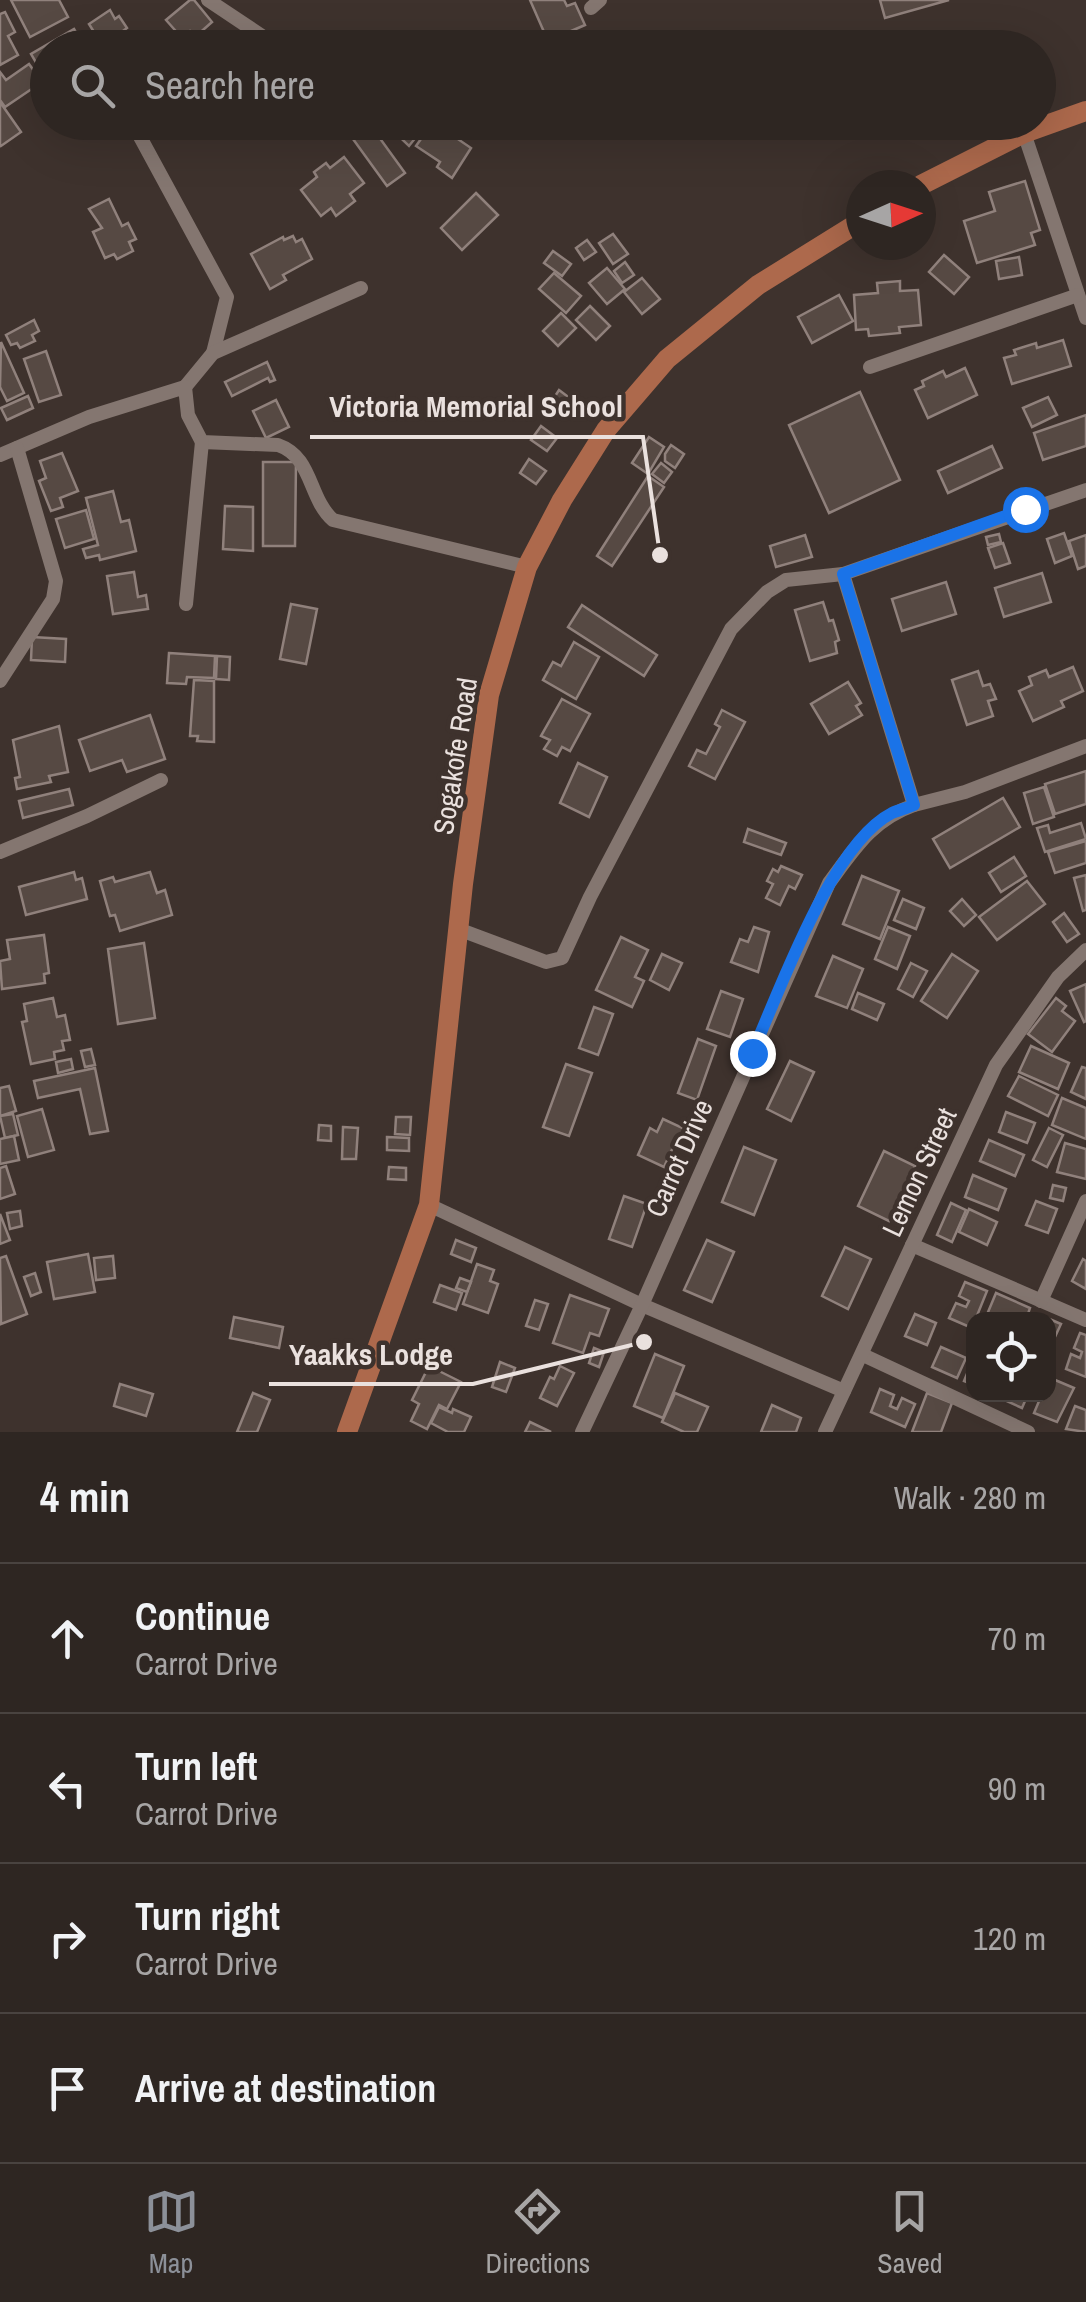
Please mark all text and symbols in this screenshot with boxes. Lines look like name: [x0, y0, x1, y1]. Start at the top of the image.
search box: [30, 30, 1056, 140]
icon: search: [65, 58, 120, 113]
text: Search here: [145, 60, 315, 111]
north arrow: [846, 170, 936, 260]
callout: Victoria Memorial School: [310, 377, 643, 437]
text: Victoria Memorial School: [329, 386, 623, 426]
route start: [1003, 487, 1049, 533]
street label: Sogakofe Road: [424, 675, 486, 837]
route end: [730, 1031, 776, 1077]
street label: Carrot Drive: [636, 1093, 722, 1223]
street label: Lemon Street: [873, 1101, 965, 1243]
map controls: [966, 1312, 1056, 1402]
button: locate: [966, 1312, 1056, 1402]
callout: Yaakks Lodge: [269, 1324, 473, 1384]
text: Yaakks Lodge: [289, 1334, 453, 1374]
text: 4 min: [40, 1469, 130, 1525]
text: Walk · 280 m: [894, 1476, 1046, 1519]
text: Continue: [135, 1591, 270, 1642]
icon: ahead: [40, 1611, 95, 1666]
text: 70 m: [988, 1617, 1046, 1660]
text: Carrot Drive: [135, 1642, 278, 1685]
text: Turn left: [135, 1741, 257, 1792]
icon: left: [40, 1761, 95, 1816]
text: 90 m: [988, 1767, 1046, 1810]
text: Carrot Drive: [135, 1792, 278, 1835]
text: Turn right: [135, 1891, 280, 1942]
icon: right: [40, 1911, 95, 1966]
text: 120 m: [973, 1917, 1046, 1960]
text: Carrot Drive: [135, 1942, 278, 1985]
icon: arrive: [40, 2061, 95, 2116]
text: Arrive at destination: [135, 2063, 436, 2114]
tab: Map: [144, 2184, 199, 2282]
tab: Directions: [486, 2184, 590, 2282]
tab: Saved: [877, 2184, 942, 2282]

